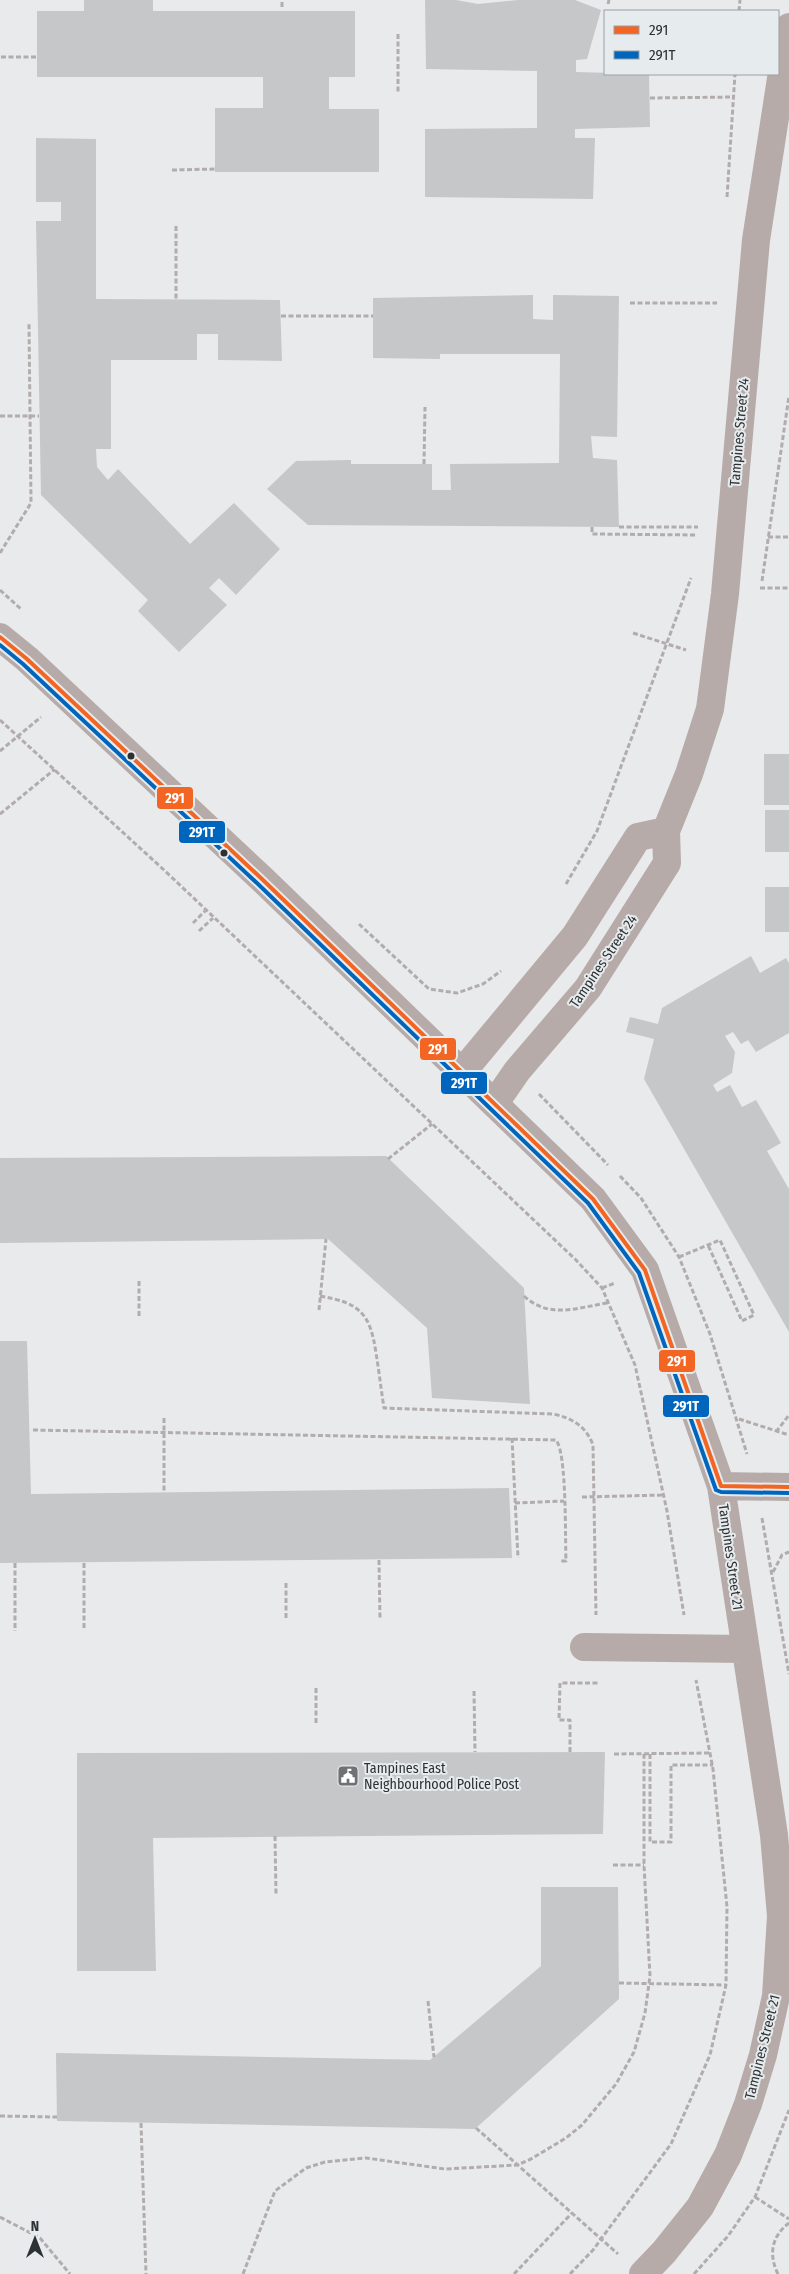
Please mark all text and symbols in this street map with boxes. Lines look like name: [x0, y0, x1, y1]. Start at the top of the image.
legend: [604, 10, 779, 75]
text: 291: [649, 21, 668, 39]
text: 291T: [649, 46, 675, 64]
street label: Tampines Street 24: [726, 377, 753, 487]
unlabelled marker: [126, 751, 136, 761]
line badge: 291: [156, 786, 194, 810]
text: 291: [164, 790, 185, 807]
line badge: 291T: [178, 820, 226, 844]
text: 291T: [188, 824, 215, 841]
unlabelled marker: [219, 848, 229, 858]
street label: Tampines Street 24: [566, 911, 641, 1011]
line badge: 291: [419, 1037, 457, 1061]
text: 291: [427, 1041, 448, 1058]
line badge: 291T: [440, 1071, 488, 1095]
text: 291T: [450, 1075, 477, 1092]
line badge: 291: [658, 1349, 696, 1373]
text: 291: [666, 1353, 687, 1370]
line badge: 291T: [662, 1394, 710, 1418]
text: 291T: [672, 1398, 699, 1415]
street label: Tampines Street 21: [715, 1503, 746, 1611]
place label: Tampines East Neighbourhood Police Post: [364, 1760, 519, 1793]
public building icon: Tampines East Neighbourhood Police Post: [336, 1764, 360, 1788]
street label: Tampines Street 21: [741, 1993, 784, 2101]
north arrow: [10, 2214, 60, 2264]
text: N: [31, 2218, 39, 2235]

